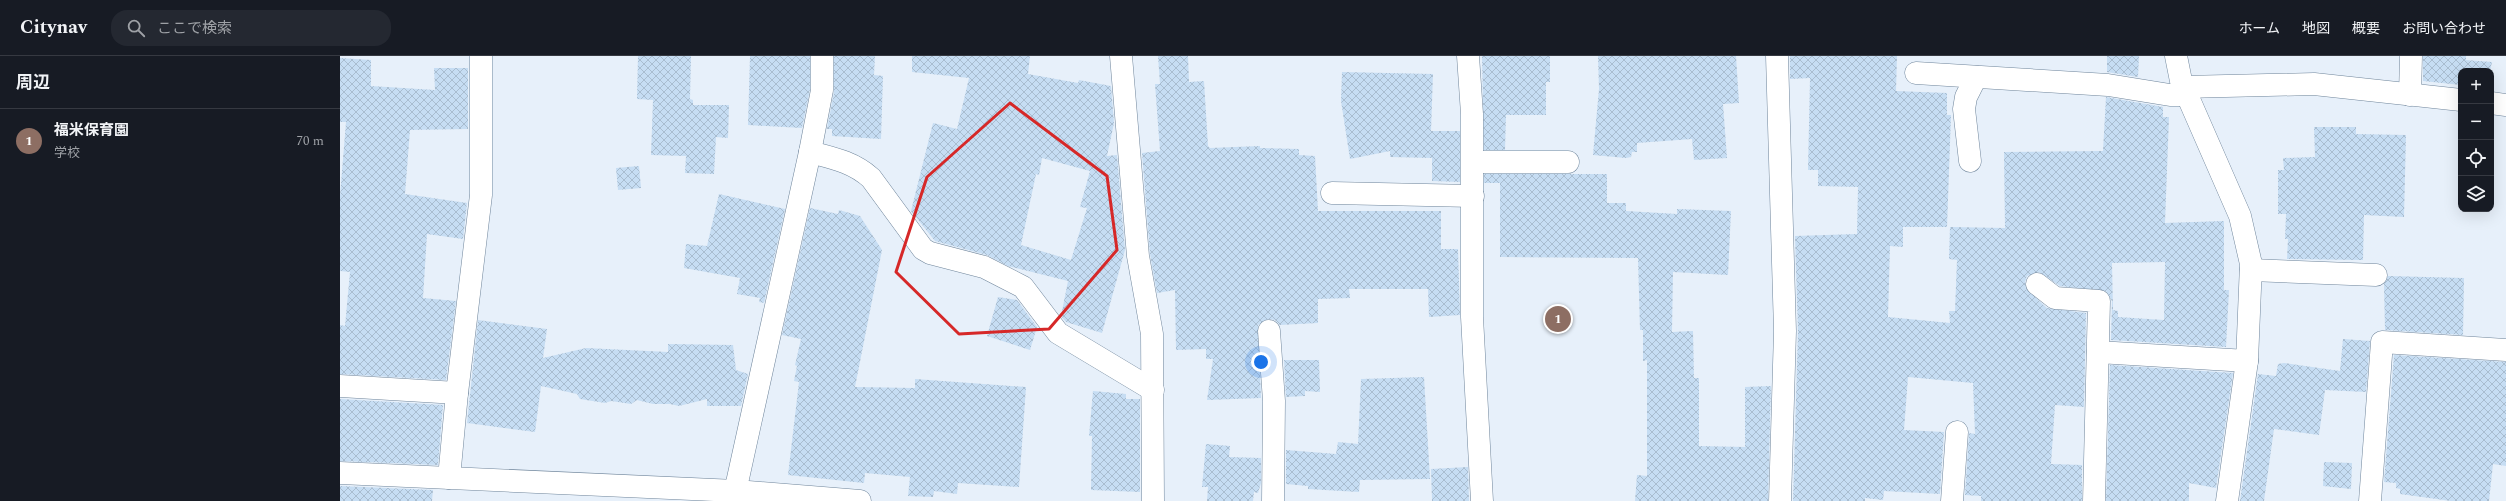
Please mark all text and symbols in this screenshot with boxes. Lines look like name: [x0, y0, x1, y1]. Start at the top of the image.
search box: [111, 10, 391, 46]
text: Citynav: [20, 13, 87, 42]
icon: search: [125, 17, 147, 39]
text: ここで検索: [157, 17, 232, 40]
text: ホーム: [2238, 18, 2280, 39]
text: 地図: [2302, 18, 2330, 39]
text: 概要: [2352, 18, 2380, 39]
text: お問い合わせ: [2402, 18, 2486, 39]
map controls: [2458, 68, 2494, 212]
button: +: [2458, 68, 2494, 104]
text: 周辺: [16, 70, 50, 96]
button: −: [2458, 104, 2494, 140]
text: 福米保育園: [54, 119, 129, 142]
text: 1: [25, 131, 33, 151]
text: 70 m: [297, 131, 324, 151]
button: locate: [2458, 140, 2494, 176]
text: 学校: [54, 143, 80, 163]
button: layers: [2458, 176, 2494, 212]
pin: 1: [1545, 304, 1571, 334]
your location: [1251, 352, 1271, 372]

